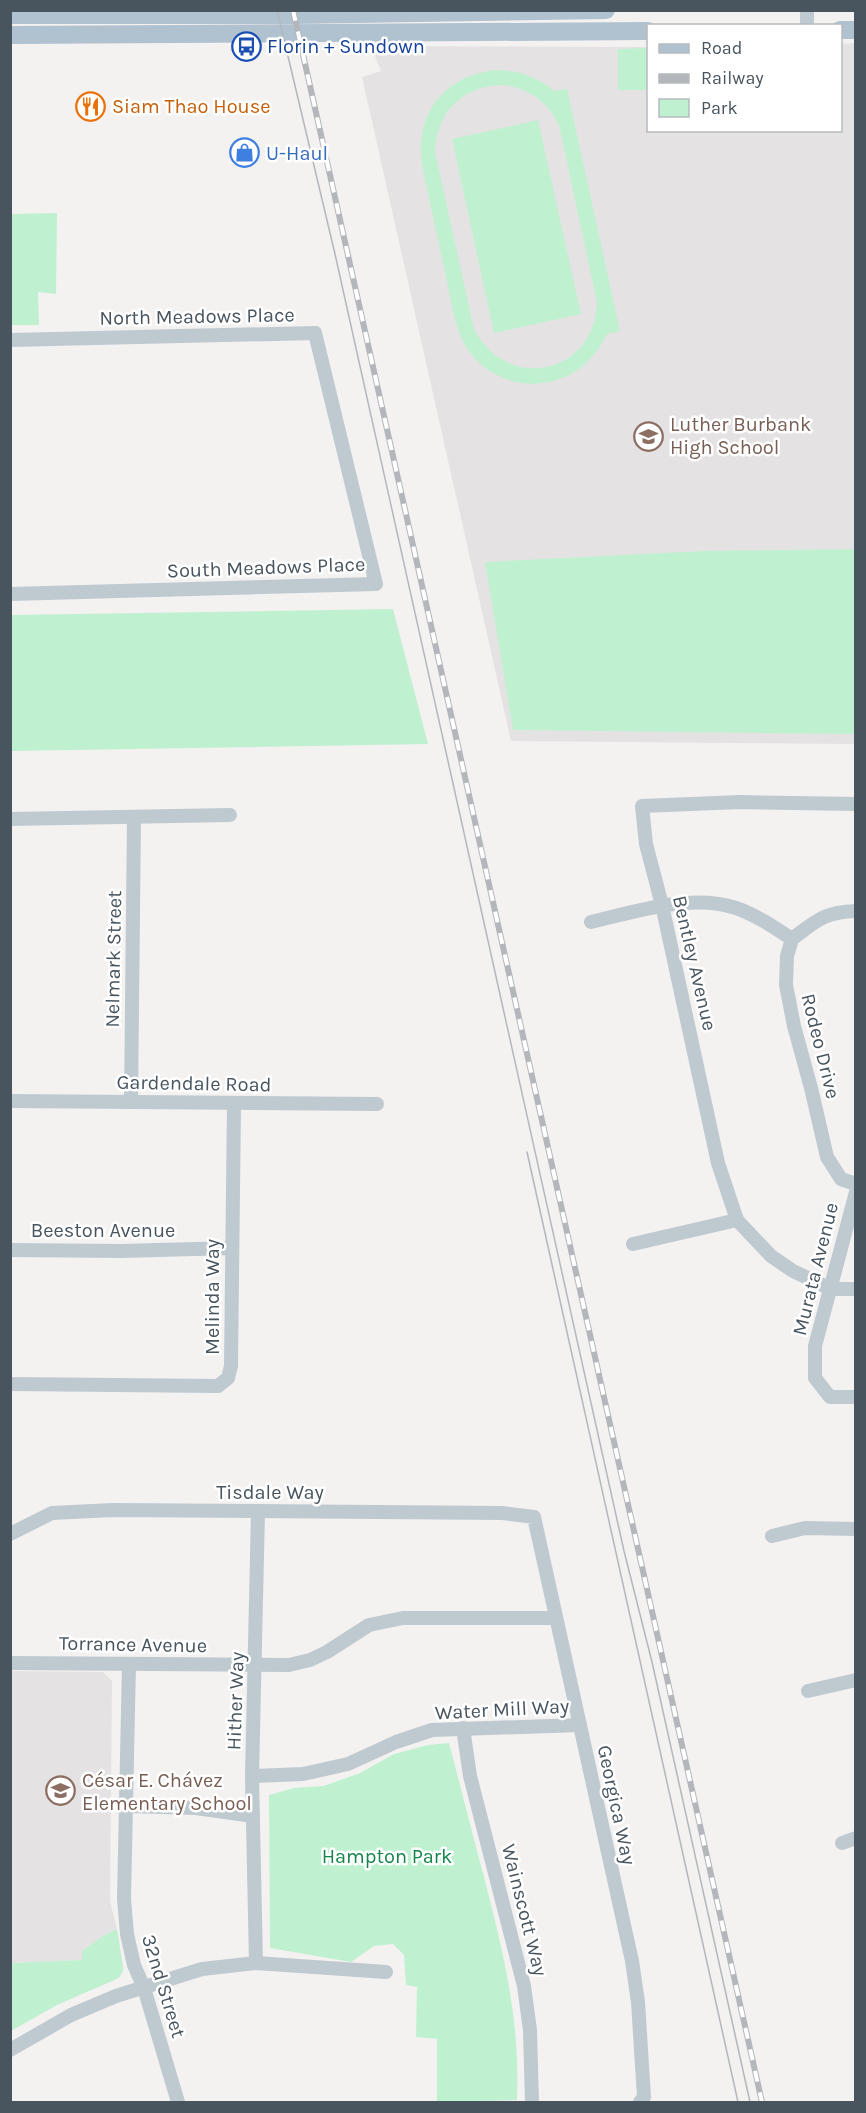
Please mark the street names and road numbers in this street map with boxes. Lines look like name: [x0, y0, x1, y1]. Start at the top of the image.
street label: North Meadows Place: [99, 303, 295, 330]
street label: South Meadows Place: [166, 553, 366, 582]
street label: Nelmark Street: [101, 890, 126, 1028]
street label: Bentley Avenue: [668, 893, 721, 1033]
street label: Rodeo Drive: [796, 991, 845, 1101]
street label: Gardendale Road: [116, 1071, 272, 1096]
street label: Murata Avenue: [788, 1200, 843, 1338]
street label: Beeston Avenue: [31, 1219, 175, 1242]
street label: Melinda Way: [201, 1239, 224, 1355]
street label: Tisdale Way: [216, 1481, 324, 1504]
street label: Torrance Avenue: [59, 1632, 207, 1657]
street label: Hither Way: [222, 1651, 249, 1751]
street label: Water Mill Way: [434, 1694, 570, 1725]
street label: Georgica Way: [593, 1743, 640, 1867]
street label: Wainscott Way: [497, 1842, 552, 1979]
street label: 32nd Street: [137, 1932, 190, 2041]

